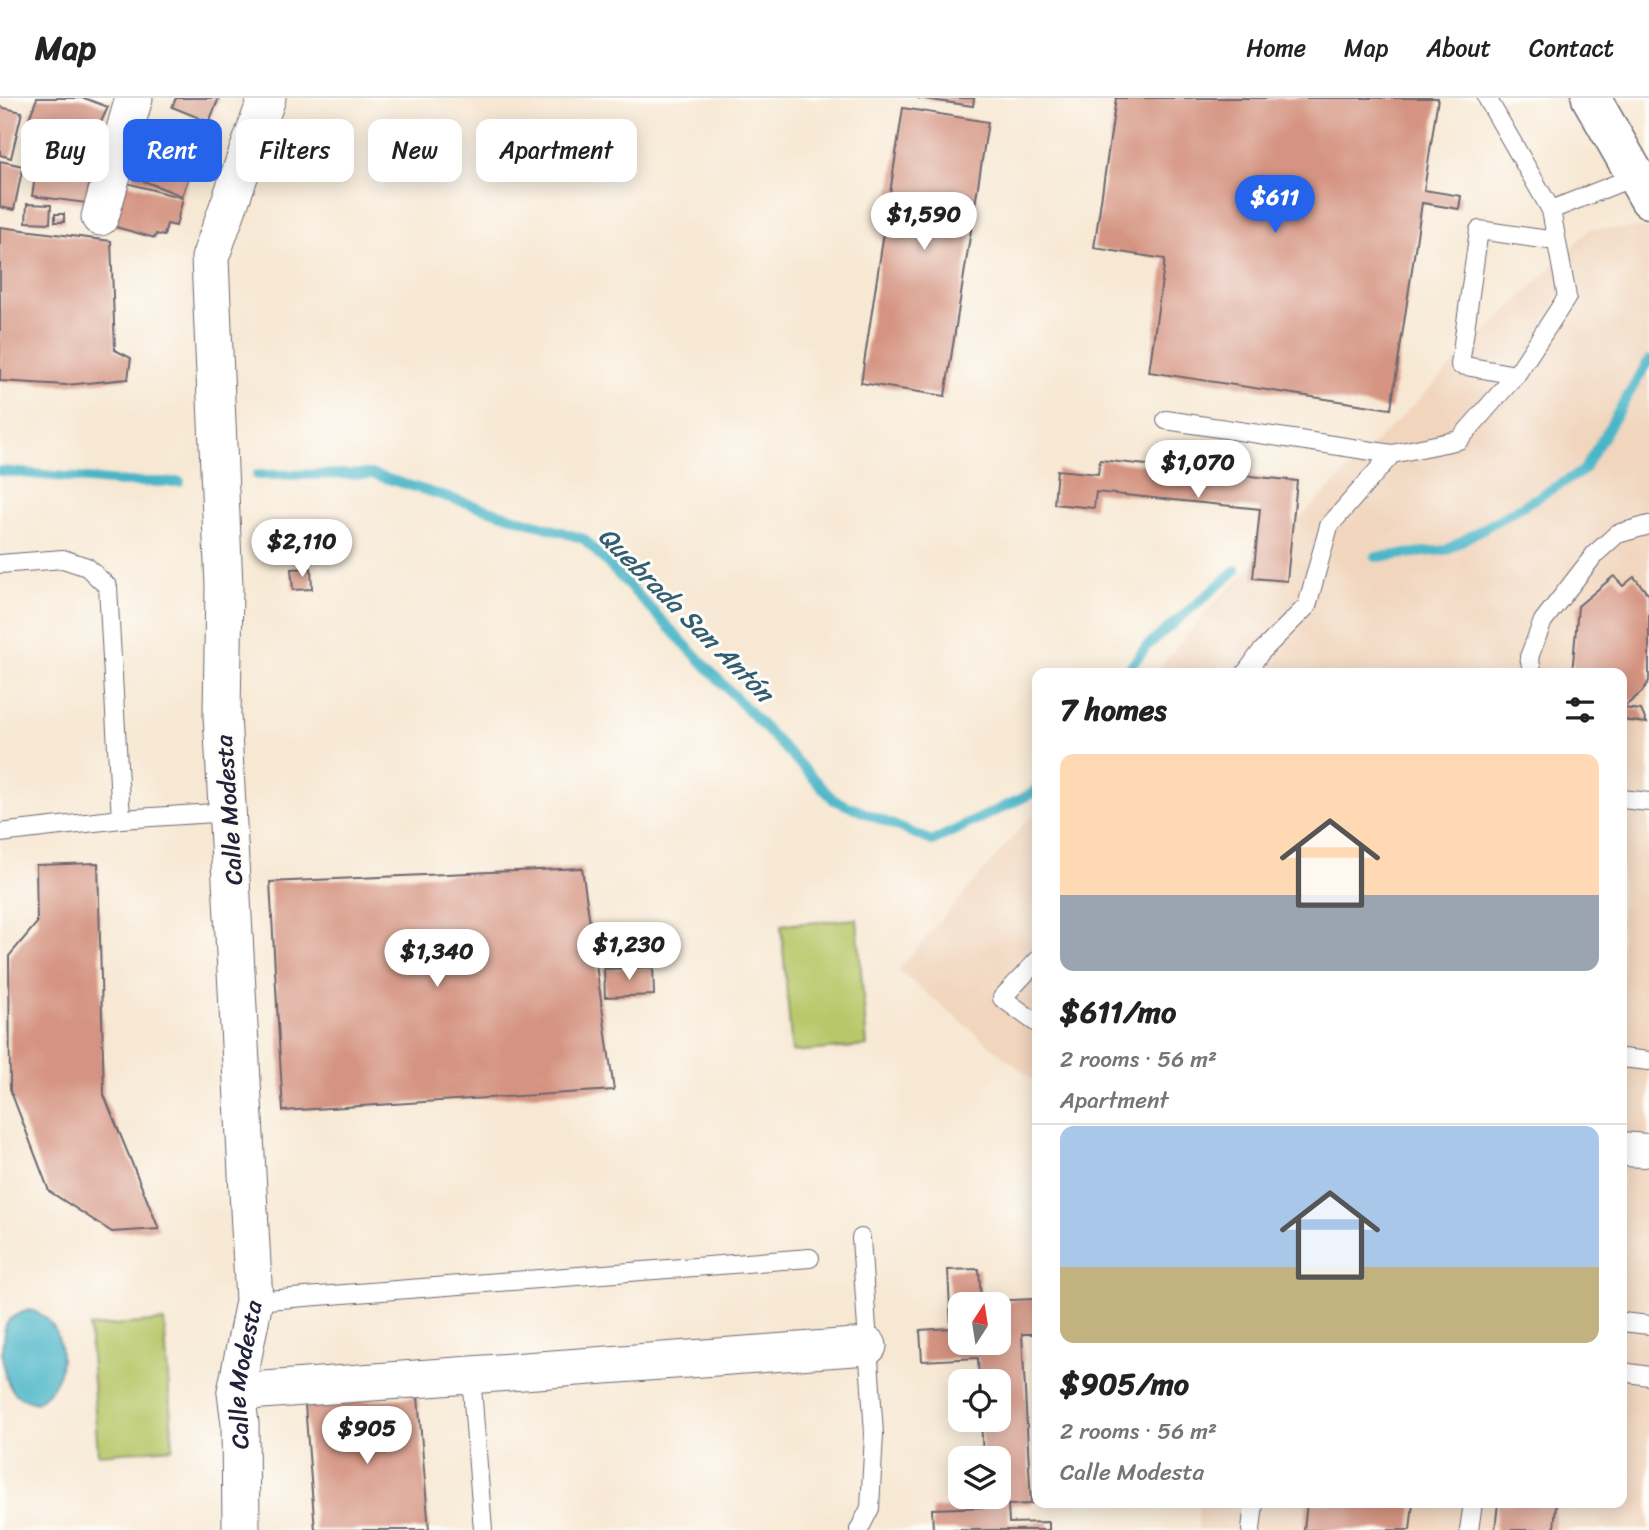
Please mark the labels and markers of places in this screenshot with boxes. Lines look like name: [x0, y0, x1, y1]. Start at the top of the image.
pin: $611: [1234, 176, 1316, 235]
pin: $1,590: [867, 192, 981, 252]
pin: $1,070: [1141, 440, 1255, 500]
pin: $2,110: [245, 519, 359, 579]
pin: $1,230: [572, 922, 686, 982]
pin: $1,340: [380, 930, 494, 989]
pin: $905: [326, 1406, 408, 1466]

